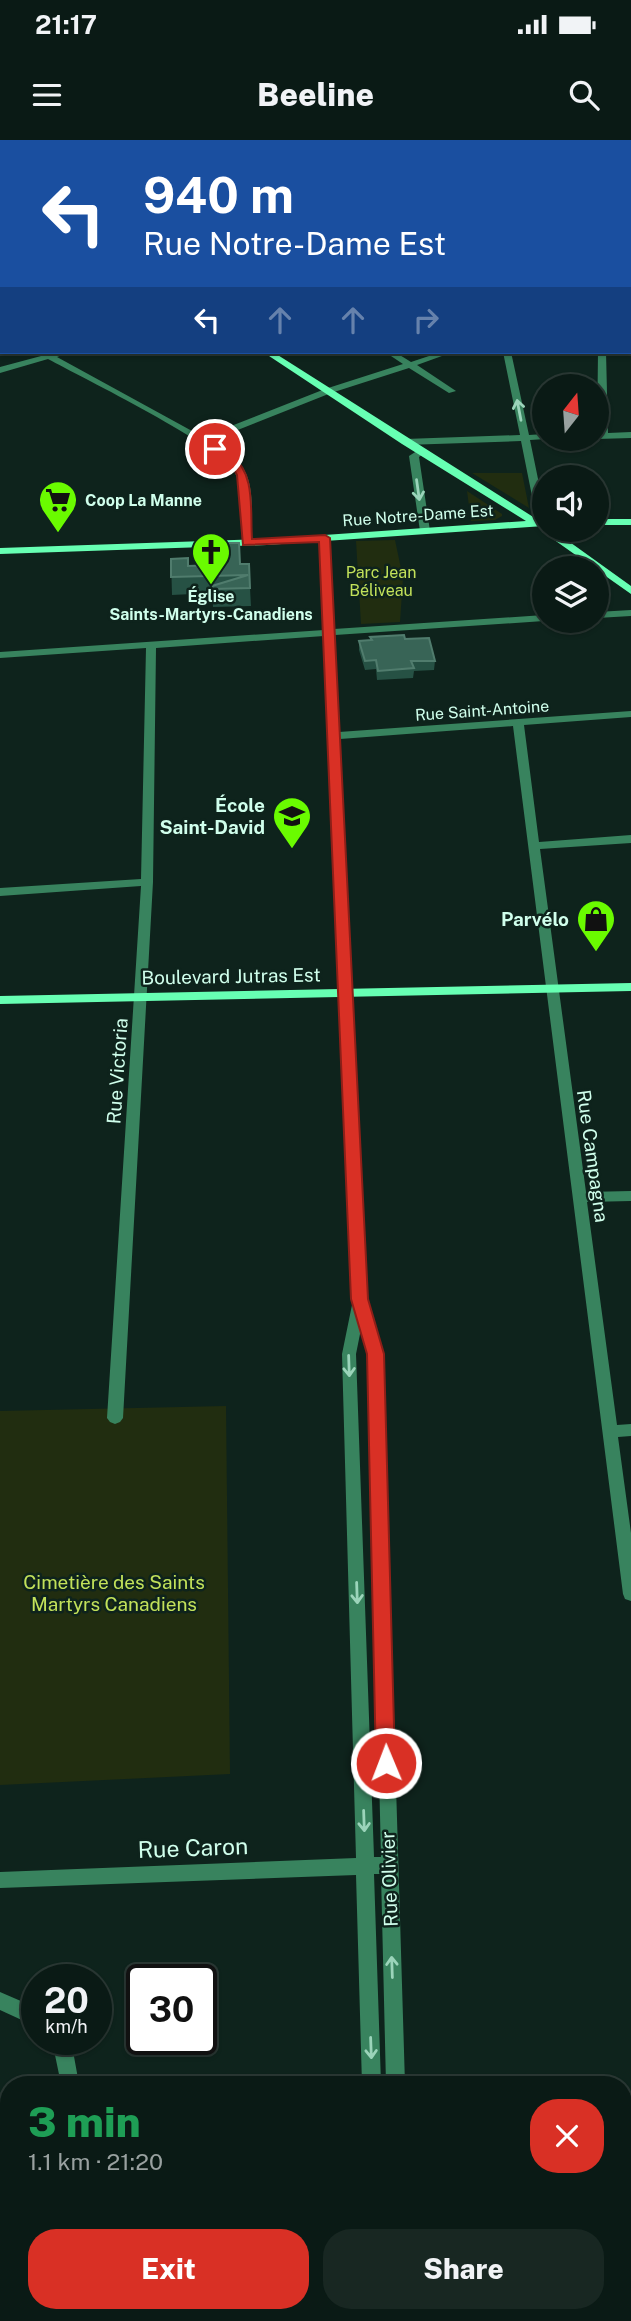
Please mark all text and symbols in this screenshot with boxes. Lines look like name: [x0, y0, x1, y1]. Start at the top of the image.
text: 21:17: [35, 9, 97, 40]
icon: menu: [28, 76, 66, 114]
text: Beeline: [257, 76, 374, 113]
icon: search: [565, 76, 603, 114]
text: 940 m: [143, 166, 294, 224]
icon: left: [28, 168, 119, 259]
text: Rue Notre-Dame Est: [143, 225, 446, 262]
icon: left: [188, 301, 226, 339]
icon: ahead: [261, 301, 299, 339]
icon: ahead: [334, 301, 372, 339]
icon: right: [407, 301, 445, 339]
north arrow: [532, 374, 609, 452]
map controls: [532, 374, 609, 633]
one-way arrow: [511, 399, 525, 422]
pin: [185, 419, 245, 479]
icon: arrive: [196, 430, 234, 468]
button: sound: [532, 465, 609, 542]
one-way arrow: [412, 478, 425, 501]
supermarket icon: Coop La Manne: [37, 479, 79, 534]
place label: Coop La Manne: [85, 491, 202, 510]
street label: Rue Notre-Dame Est: [342, 501, 494, 530]
church icon: Église Saints-Martyrs-Canadiens: [190, 531, 232, 586]
button: layers: [532, 556, 609, 633]
park label: Parc Jean Béliveau: [346, 563, 416, 600]
place label: Église Saints-Martyrs-Canadiens: [109, 586, 313, 624]
street label: Rue Saint-Antoine: [414, 696, 550, 725]
place label: École Saint-David: [160, 794, 265, 838]
school or university icon: École Saint-David: [271, 795, 313, 850]
shop icon: Parvélo: [575, 898, 617, 953]
place label: Parvélo: [501, 908, 569, 930]
street label: Boulevard Jutras Est: [141, 963, 321, 989]
street label: Rue Victoria: [102, 1017, 132, 1125]
street label: Rue Campagna: [573, 1088, 613, 1224]
one-way arrow: [342, 1354, 356, 1377]
park label: Cimetière des Saints Martyrs Canadiens: [23, 1571, 205, 1615]
one-way arrow: [350, 1581, 363, 1604]
position arrow: [349, 1726, 423, 1800]
one-way arrow: [358, 1809, 371, 1832]
street label: Rue Olivier: [376, 1831, 402, 1927]
street label: Rue Caron: [137, 1832, 249, 1863]
one-way arrow: [385, 1956, 398, 1979]
speed limit sign: 30: [126, 1964, 217, 2055]
text: 20: [44, 1980, 89, 2021]
text: km/h: [45, 2016, 88, 2037]
one-way arrow: [364, 2036, 378, 2059]
text: 3 min: [28, 2097, 141, 2146]
button: close: [530, 2099, 604, 2173]
text: 1.1 km · 21:20: [28, 2148, 163, 2175]
button: Exit: [28, 2229, 309, 2309]
button: Share: [323, 2229, 604, 2309]

